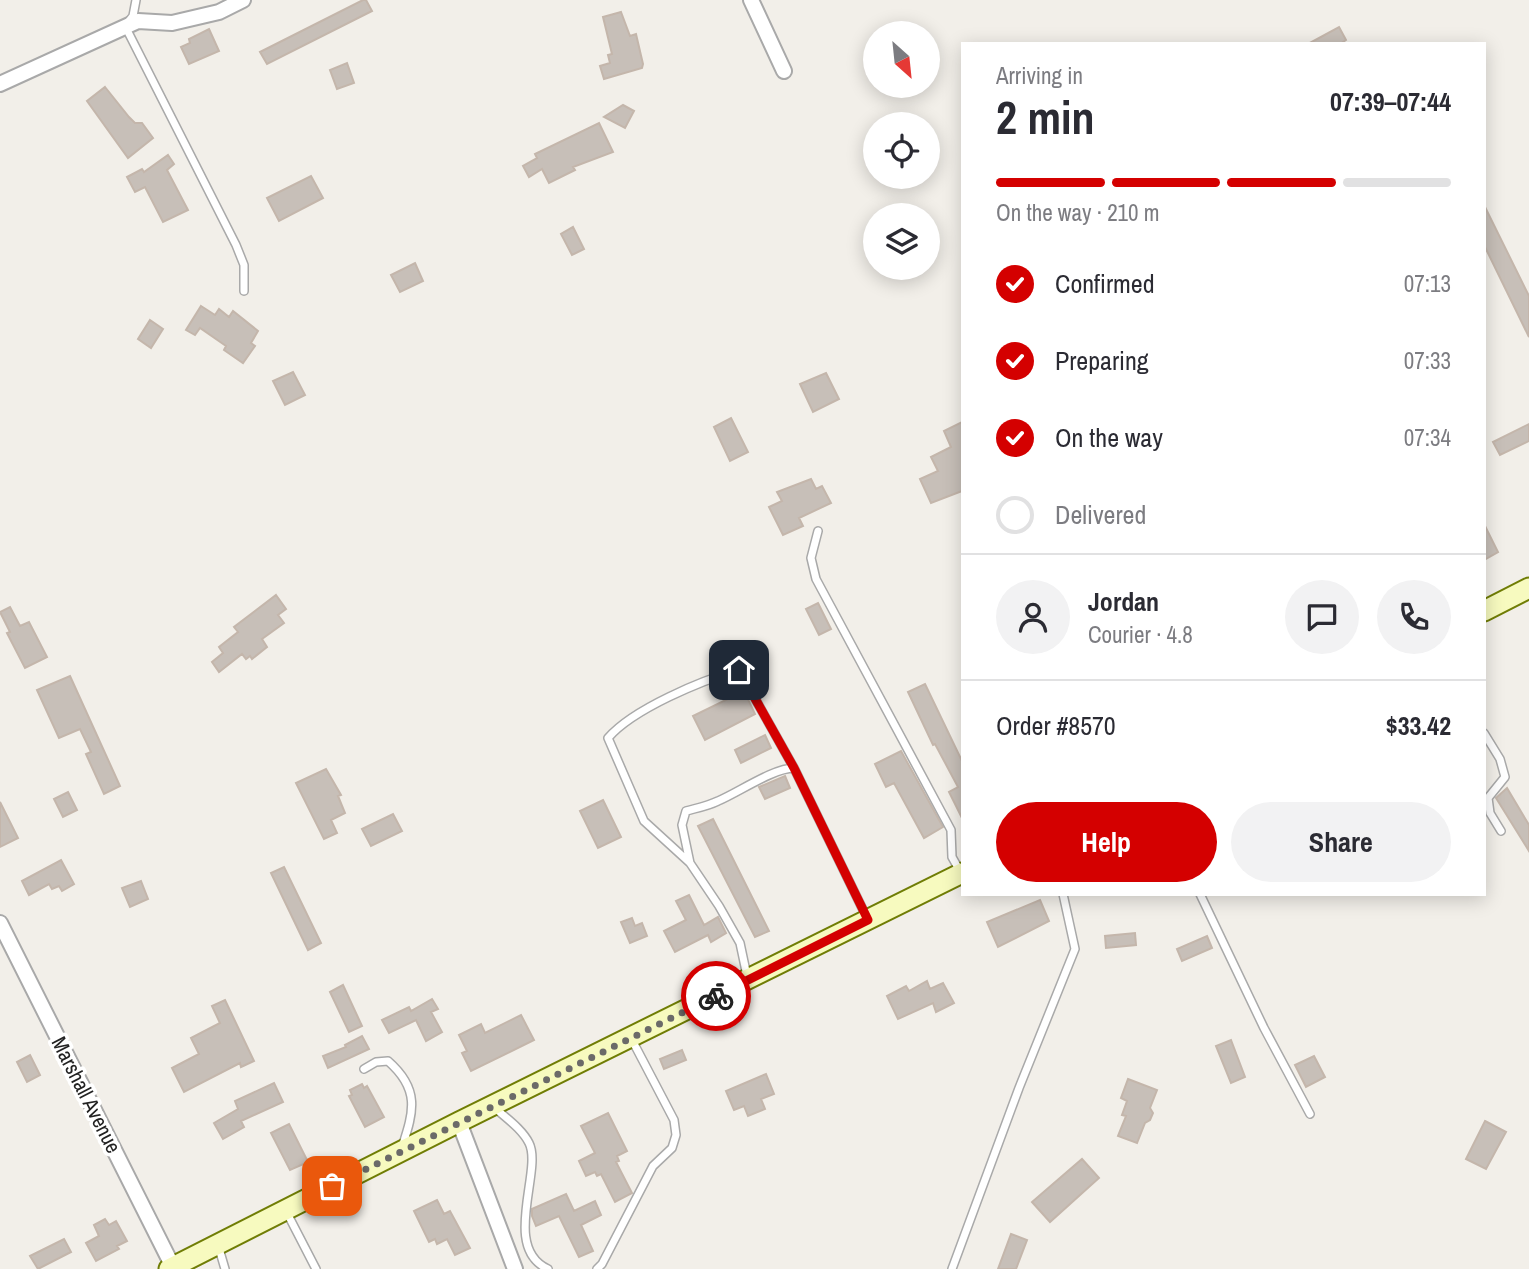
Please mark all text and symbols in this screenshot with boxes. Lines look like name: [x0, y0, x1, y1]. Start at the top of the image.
north arrow: [863, 21, 940, 98]
map controls: [863, 21, 940, 280]
text: Arriving in: [996, 60, 1083, 91]
text: 07:39–07:44: [1330, 84, 1451, 119]
text: 2 min: [996, 86, 1095, 148]
button: locate: [863, 112, 940, 189]
text: On the way · 210 m: [996, 197, 1160, 228]
button: layers: [863, 203, 940, 280]
icon: check: [996, 265, 1034, 303]
text: Confirmed: [1055, 266, 1155, 301]
text: 07:13: [1404, 268, 1451, 299]
icon: check: [996, 342, 1034, 380]
text: Preparing: [1055, 343, 1149, 378]
text: 07:33: [1404, 345, 1451, 376]
icon: check: [996, 419, 1034, 457]
text: On the way: [1055, 420, 1163, 455]
text: 07:34: [1404, 422, 1451, 453]
text: Delivered: [1055, 497, 1146, 532]
button: person: [996, 580, 1070, 654]
button: chat: [1285, 580, 1359, 654]
button: phone: [1377, 580, 1451, 654]
text: Jordan: [1088, 584, 1159, 619]
text: Courier · 4.8: [1088, 619, 1193, 650]
pin: [709, 640, 769, 700]
icon: home: [720, 651, 758, 689]
text: Order #8570: [996, 708, 1116, 743]
text: $33.42: [1386, 708, 1451, 743]
button: Help: [996, 802, 1217, 882]
button: Share: [1231, 802, 1451, 882]
courier: [681, 961, 751, 1031]
icon: bike: [697, 977, 735, 1015]
street label: Marshall Avenue: [45, 1032, 128, 1158]
pin: [302, 1156, 362, 1216]
icon: bag: [313, 1167, 351, 1205]

